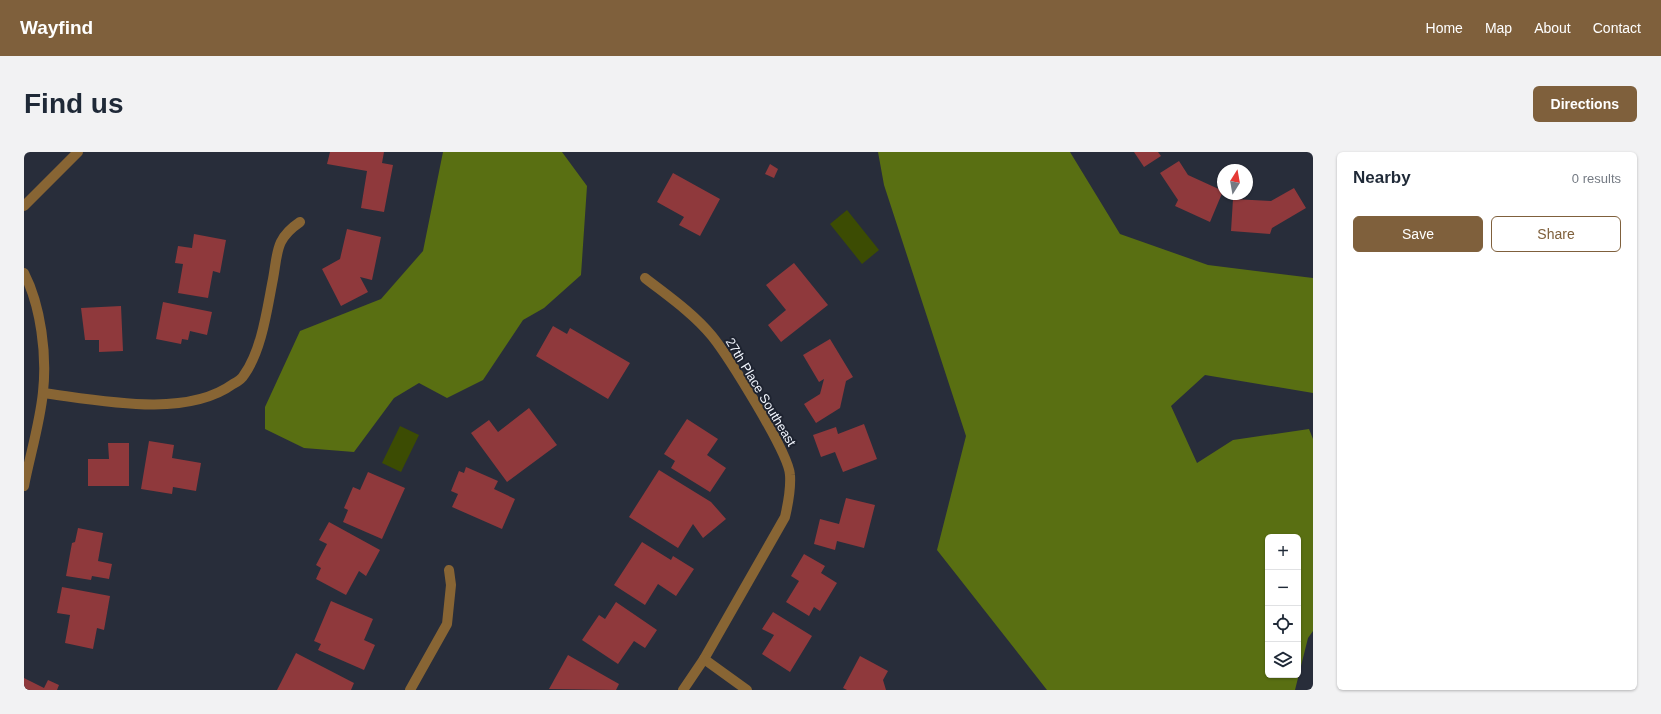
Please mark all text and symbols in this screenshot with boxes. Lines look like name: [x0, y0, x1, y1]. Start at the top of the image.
text: Wayfind: [20, 17, 93, 38]
text: Home: [1426, 20, 1463, 36]
text: Map: [1485, 20, 1512, 36]
text: About: [1534, 20, 1571, 36]
text: Contact: [1593, 20, 1641, 36]
button: Directions: [1533, 86, 1637, 122]
text: Find us: [24, 88, 124, 119]
north arrow: [1217, 164, 1253, 200]
text: Nearby: [1353, 168, 1411, 187]
text: 0 results: [1572, 171, 1621, 186]
button: Save: [1353, 216, 1483, 252]
button: Share: [1491, 216, 1621, 252]
street label: 27th Place Southeast: [723, 335, 799, 449]
map controls: [1265, 534, 1301, 678]
button: +: [1265, 534, 1301, 570]
button: −: [1265, 570, 1301, 606]
button: locate: [1265, 606, 1301, 642]
button: layers: [1265, 642, 1301, 678]

